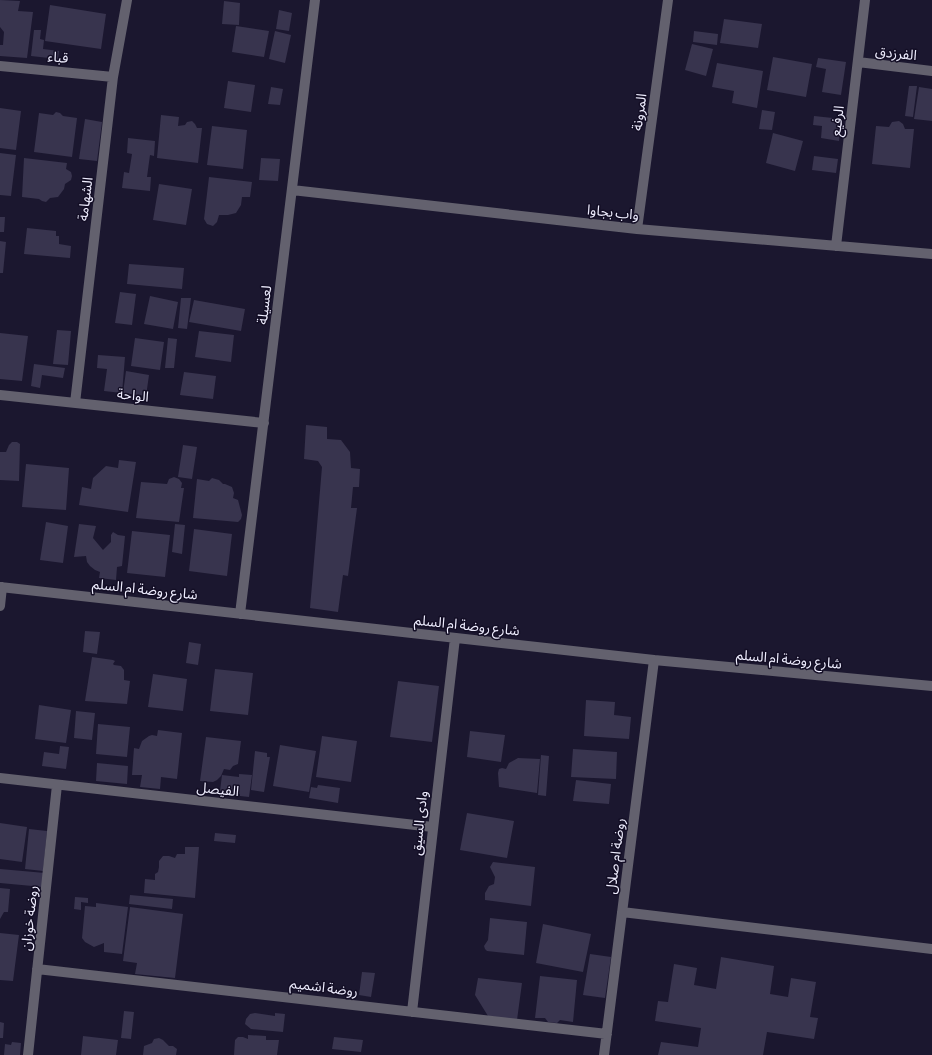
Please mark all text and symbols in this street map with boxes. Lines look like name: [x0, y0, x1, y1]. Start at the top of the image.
street label: الفرزدق: [874, 45, 917, 64]
street label: قباء: [47, 50, 69, 66]
street label: المرونة: [630, 93, 651, 132]
street label: الرفيع: [829, 105, 850, 138]
street label: الشهامة: [76, 176, 97, 222]
street label: واب بجاوا: [586, 203, 640, 224]
street label: لعسيلة: [256, 285, 274, 325]
street label: الواحة: [116, 387, 150, 406]
street label: شارع روضة ام السلم: [91, 577, 198, 605]
street label: شارع روضة ام السلم: [413, 613, 520, 641]
street label: شارع روضة ام السلم: [735, 648, 842, 675]
street label: الفيصل: [196, 781, 240, 800]
street label: وادى السيق: [410, 790, 432, 856]
street label: روضة ام صلال: [604, 817, 631, 895]
street label: روضة خوزان: [20, 885, 41, 952]
street label: روضة اشميم: [289, 977, 359, 1002]

